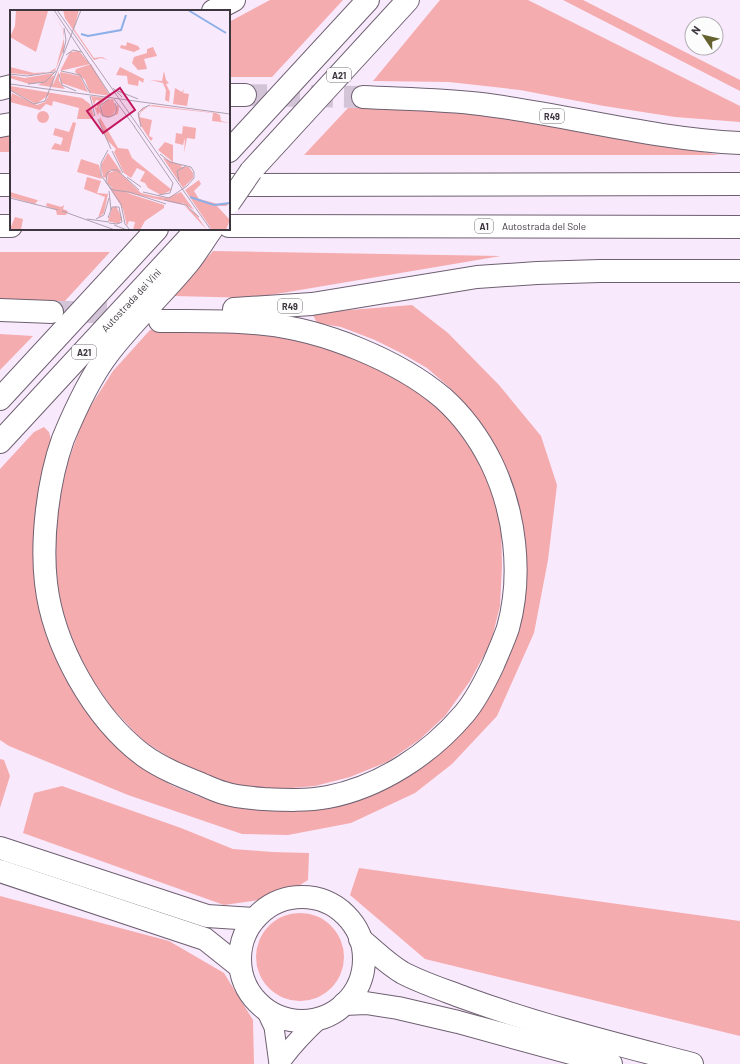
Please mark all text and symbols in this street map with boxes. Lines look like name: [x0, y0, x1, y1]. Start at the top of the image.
inset map: [10, 10, 230, 230]
north arrow: [684, 16, 724, 56]
text: N: [688, 23, 703, 37]
road number: A21: [327, 68, 351, 82]
road number: R49: [540, 109, 564, 123]
road number: A1: [475, 219, 493, 233]
street label: Autostrada del Sole: [502, 220, 586, 232]
street label: Autostrada dei Vini: [99, 266, 163, 334]
road number: R49: [278, 299, 302, 313]
road number: A21: [72, 345, 96, 359]

